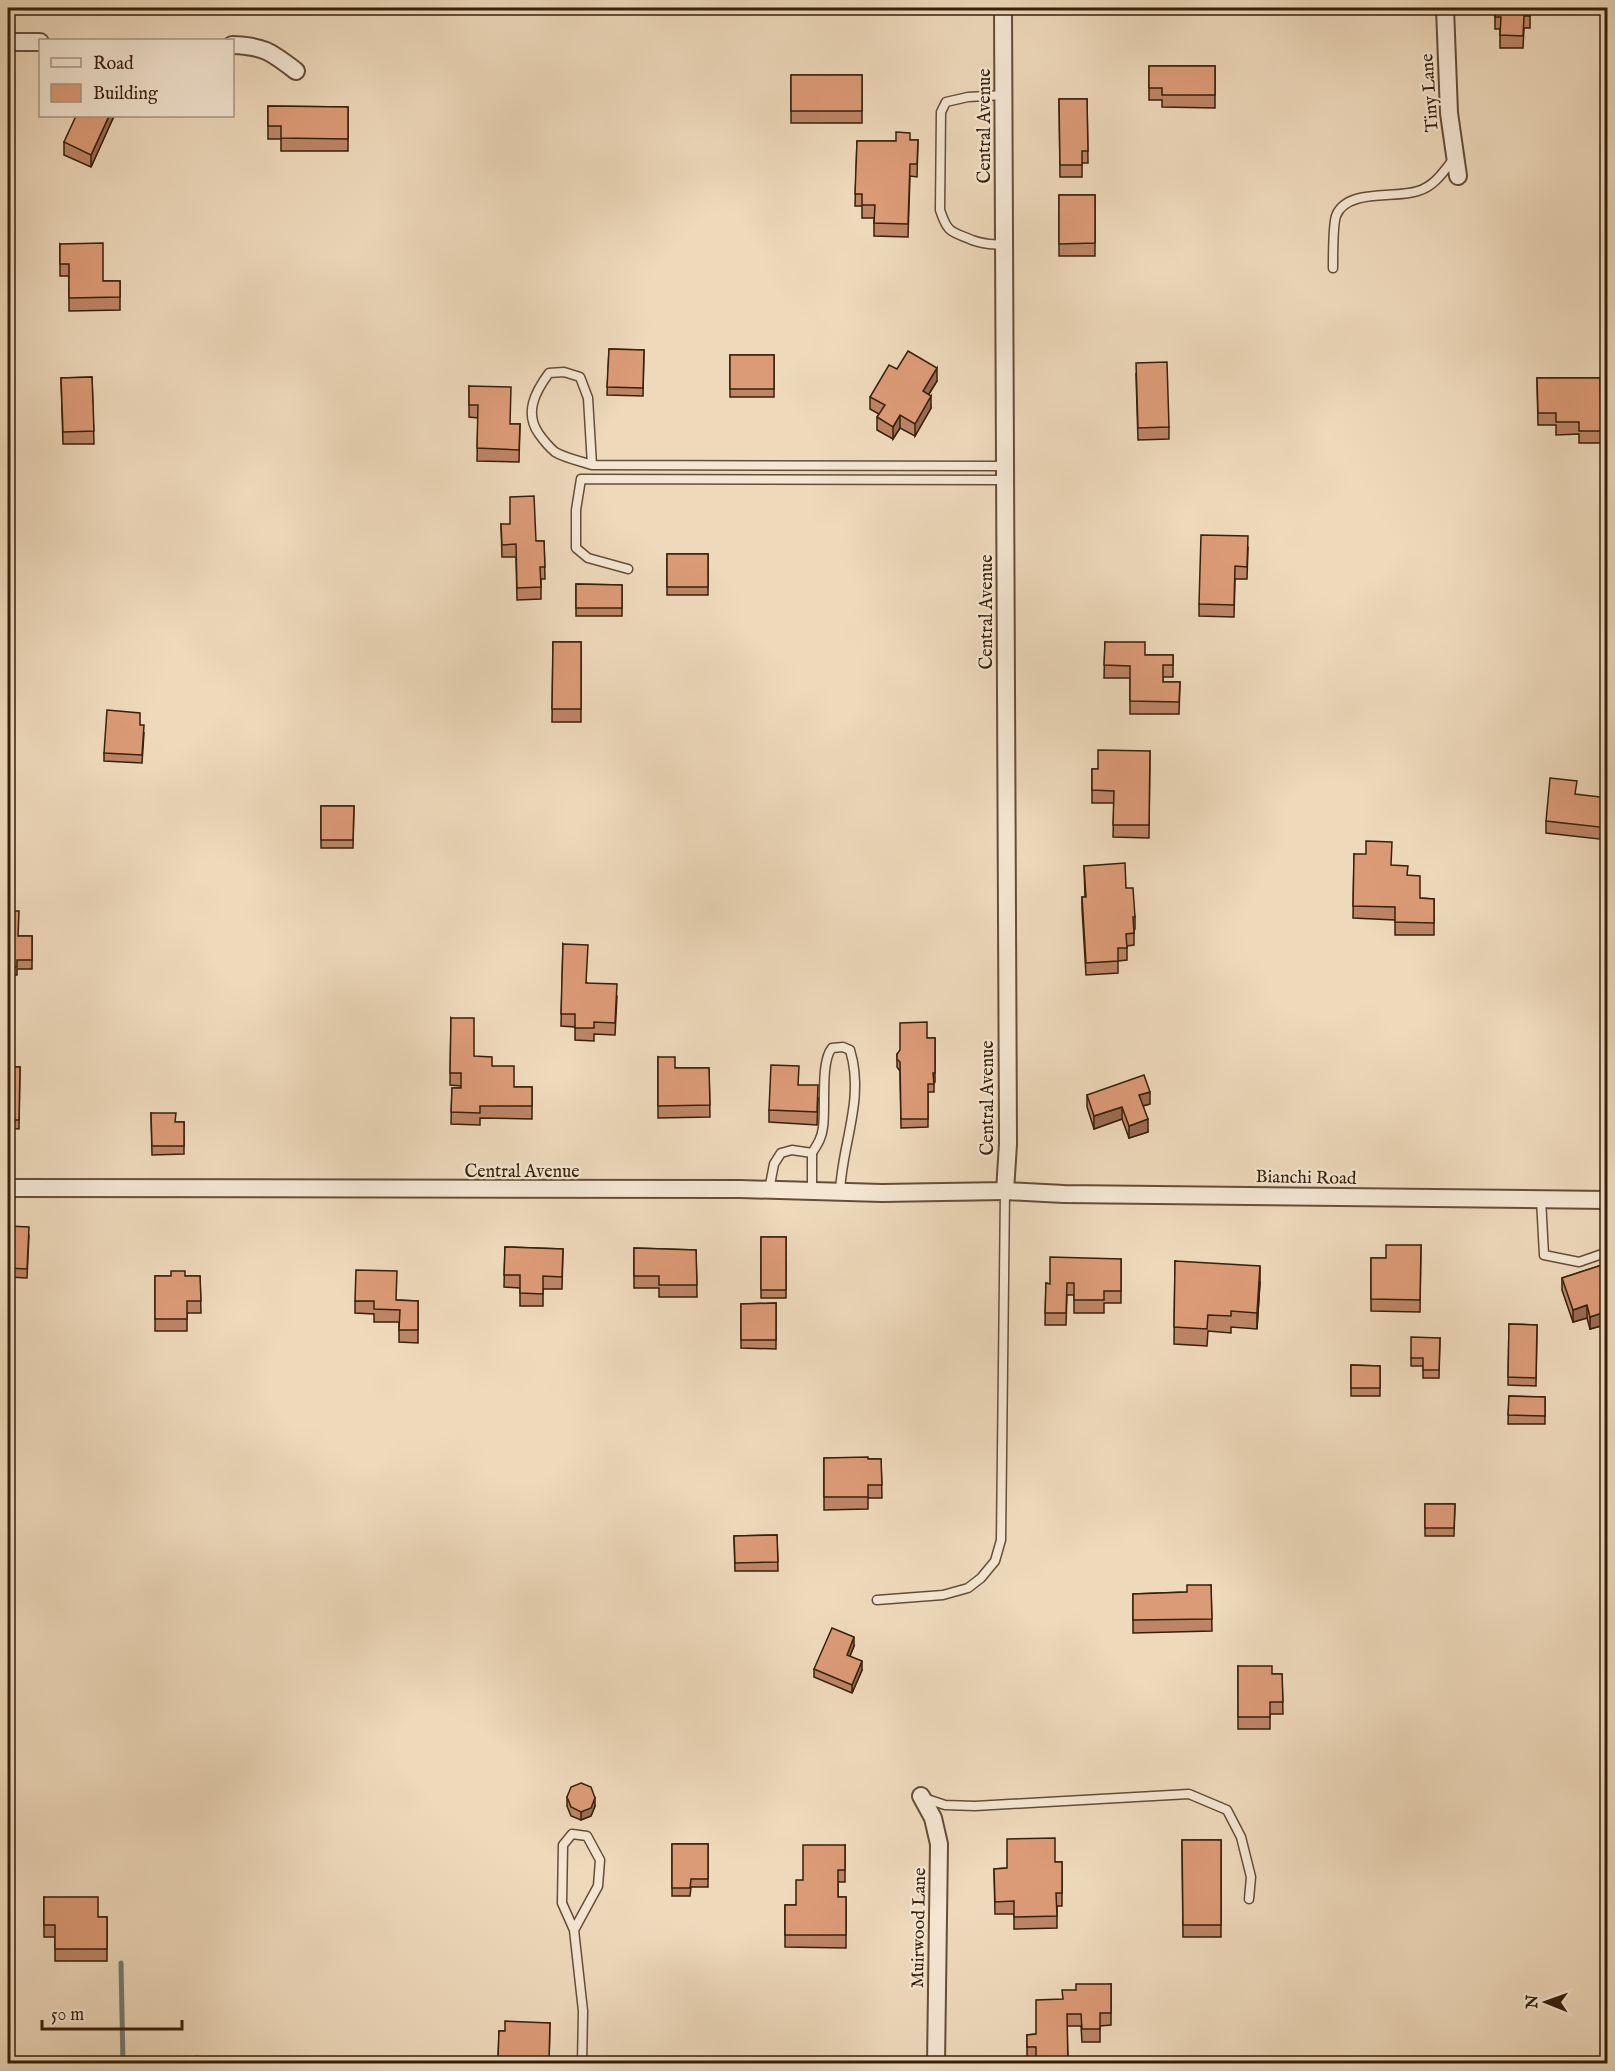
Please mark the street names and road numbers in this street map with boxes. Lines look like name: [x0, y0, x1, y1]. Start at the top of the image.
street label: Tiny Lane: [1416, 53, 1445, 133]
street label: Central Avenue: [974, 68, 997, 184]
street label: Central Avenue: [976, 554, 999, 670]
street label: Central Avenue: [977, 1040, 1000, 1156]
street label: Central Avenue: [464, 1161, 580, 1184]
street label: Bianchi Road: [1255, 1166, 1357, 1191]
street label: Muirwood Lane: [907, 1868, 932, 1988]

